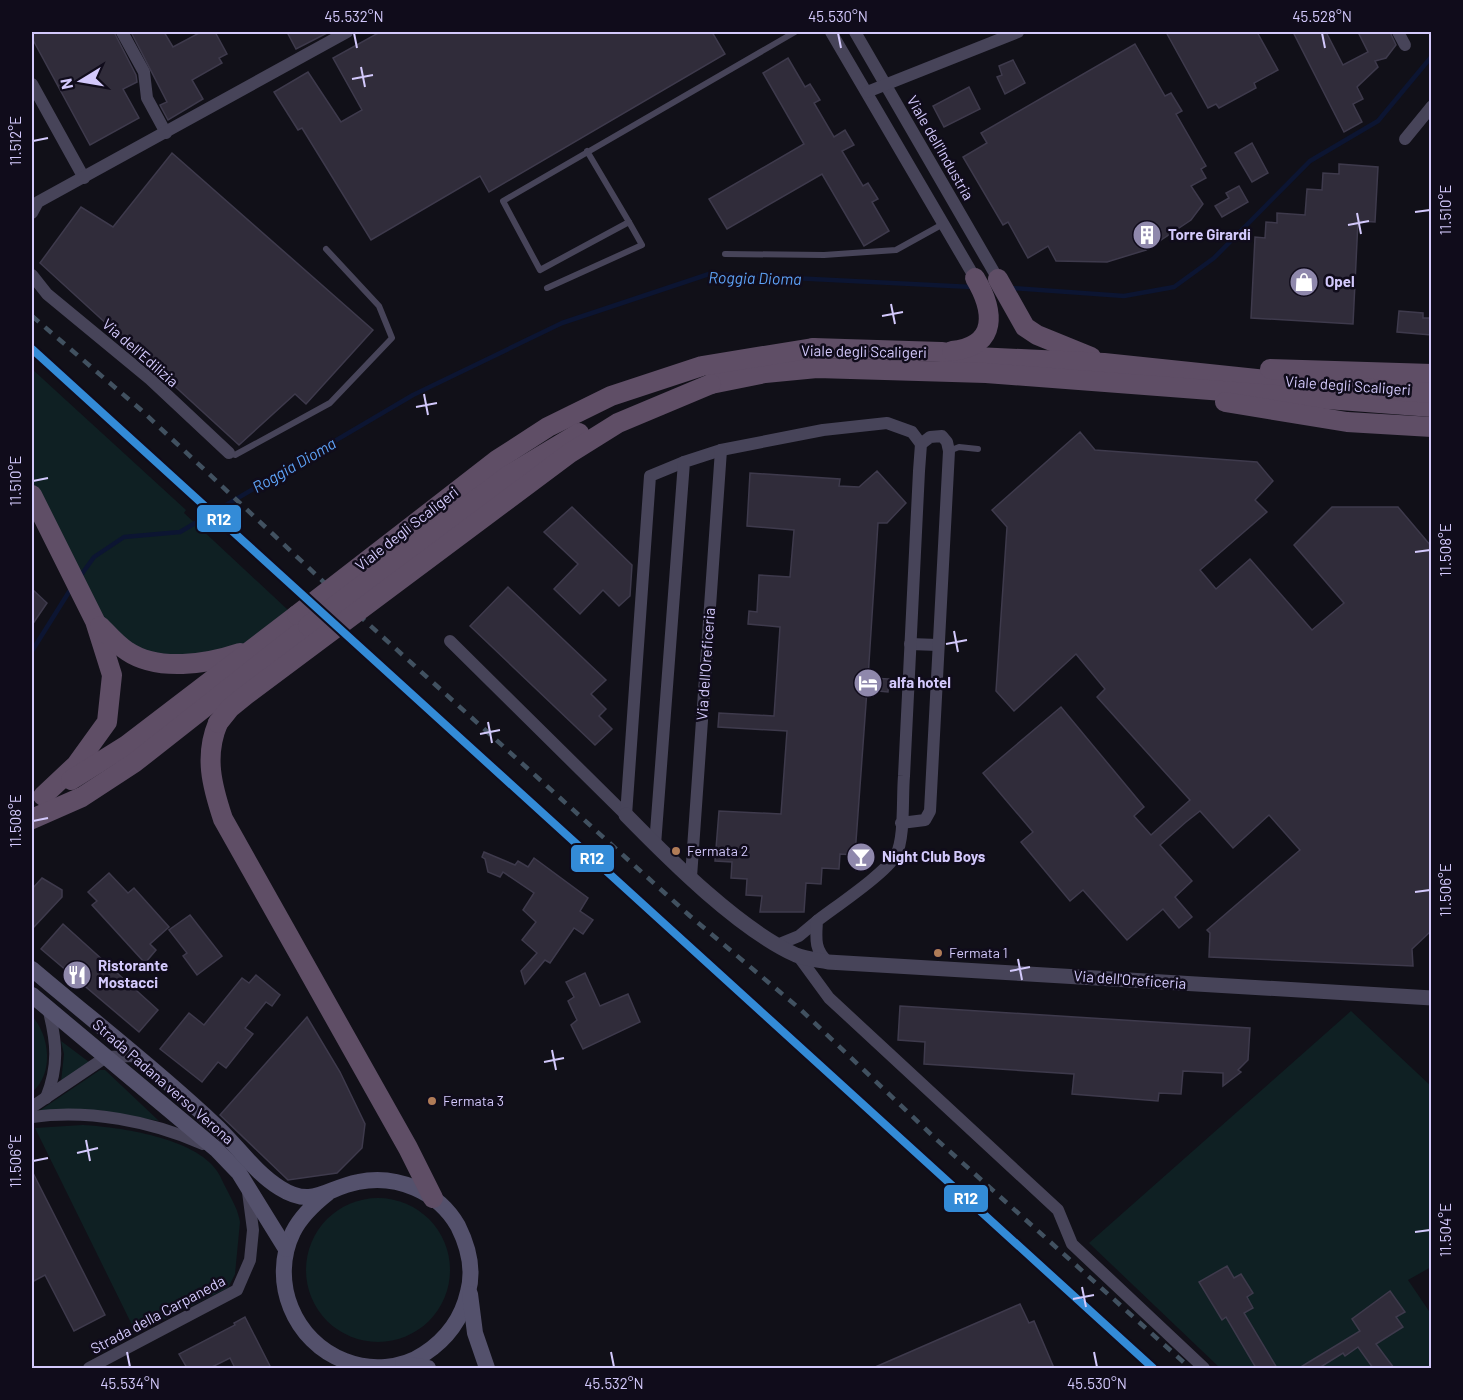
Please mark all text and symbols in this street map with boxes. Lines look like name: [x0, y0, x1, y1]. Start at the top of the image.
text: 45.532°N: [324, 7, 384, 25]
text: 45.530°N: [808, 7, 868, 25]
text: 45.528°N: [1292, 7, 1352, 25]
north arrow: [51, 51, 111, 111]
text: N: [55, 77, 76, 91]
street label: Viale dell'Industria: [904, 92, 978, 203]
text: 11.512°E: [6, 116, 24, 166]
text: 11.510°E: [1436, 185, 1454, 235]
building icon: Torre Girardi: [1131, 219, 1163, 251]
place label: Torre Girardi: [1168, 225, 1251, 243]
shop icon: Opel: [1288, 266, 1320, 298]
water label: Roggia Dioma: [708, 267, 802, 288]
place label: Opel: [1325, 272, 1355, 290]
street label: Via dell'Edilizia: [99, 314, 182, 390]
street label: Viale degli Scaligeri: [801, 341, 927, 361]
street label: Viale degli Scaligeri: [1285, 372, 1412, 398]
water label: Roggia Dioma: [249, 433, 339, 496]
text: 11.510°E: [6, 456, 24, 506]
street label: Viale degli Scaligeri: [351, 482, 462, 574]
line badge: R12: [196, 504, 242, 533]
text: R12: [207, 509, 231, 528]
text: 11.508°E: [1436, 523, 1454, 577]
street label: Via dell'Oreficeria: [692, 607, 718, 721]
hotel icon: alfa hotel: [852, 667, 884, 699]
place label: alfa hotel: [889, 673, 951, 691]
text: 11.508°E: [6, 794, 24, 848]
bar icon: Night Club Boys: [845, 841, 877, 873]
place label: Fermata 2: [687, 842, 748, 859]
line badge: R12: [570, 844, 615, 873]
marker: Fermata 2: [670, 845, 682, 857]
place label: Night Club Boys: [882, 847, 986, 865]
text: R12: [580, 848, 604, 867]
text: 11.506°E: [1436, 863, 1454, 917]
place label: Fermata 1: [949, 944, 1008, 961]
marker: Fermata 1: [932, 947, 944, 959]
place label: Ristorante Mostacci: [98, 956, 168, 991]
restaurant icon: Ristorante Mostacci: [61, 959, 93, 991]
street label: Via dell'Oreficeria: [1073, 966, 1187, 992]
street label: Strada Padana verso Verona: [89, 1015, 238, 1148]
place label: Fermata 3: [443, 1092, 504, 1109]
marker: Fermata 3: [426, 1095, 438, 1107]
text: 11.506°E: [6, 1134, 24, 1188]
line badge: R12: [943, 1184, 989, 1213]
text: R12: [954, 1188, 978, 1207]
text: 11.504°E: [1436, 1203, 1454, 1257]
street label: Strada della Carpaneda: [87, 1271, 228, 1357]
text: 45.534°N: [100, 1374, 160, 1392]
text: 45.532°N: [584, 1374, 644, 1392]
text: 45.530°N: [1067, 1374, 1127, 1392]

